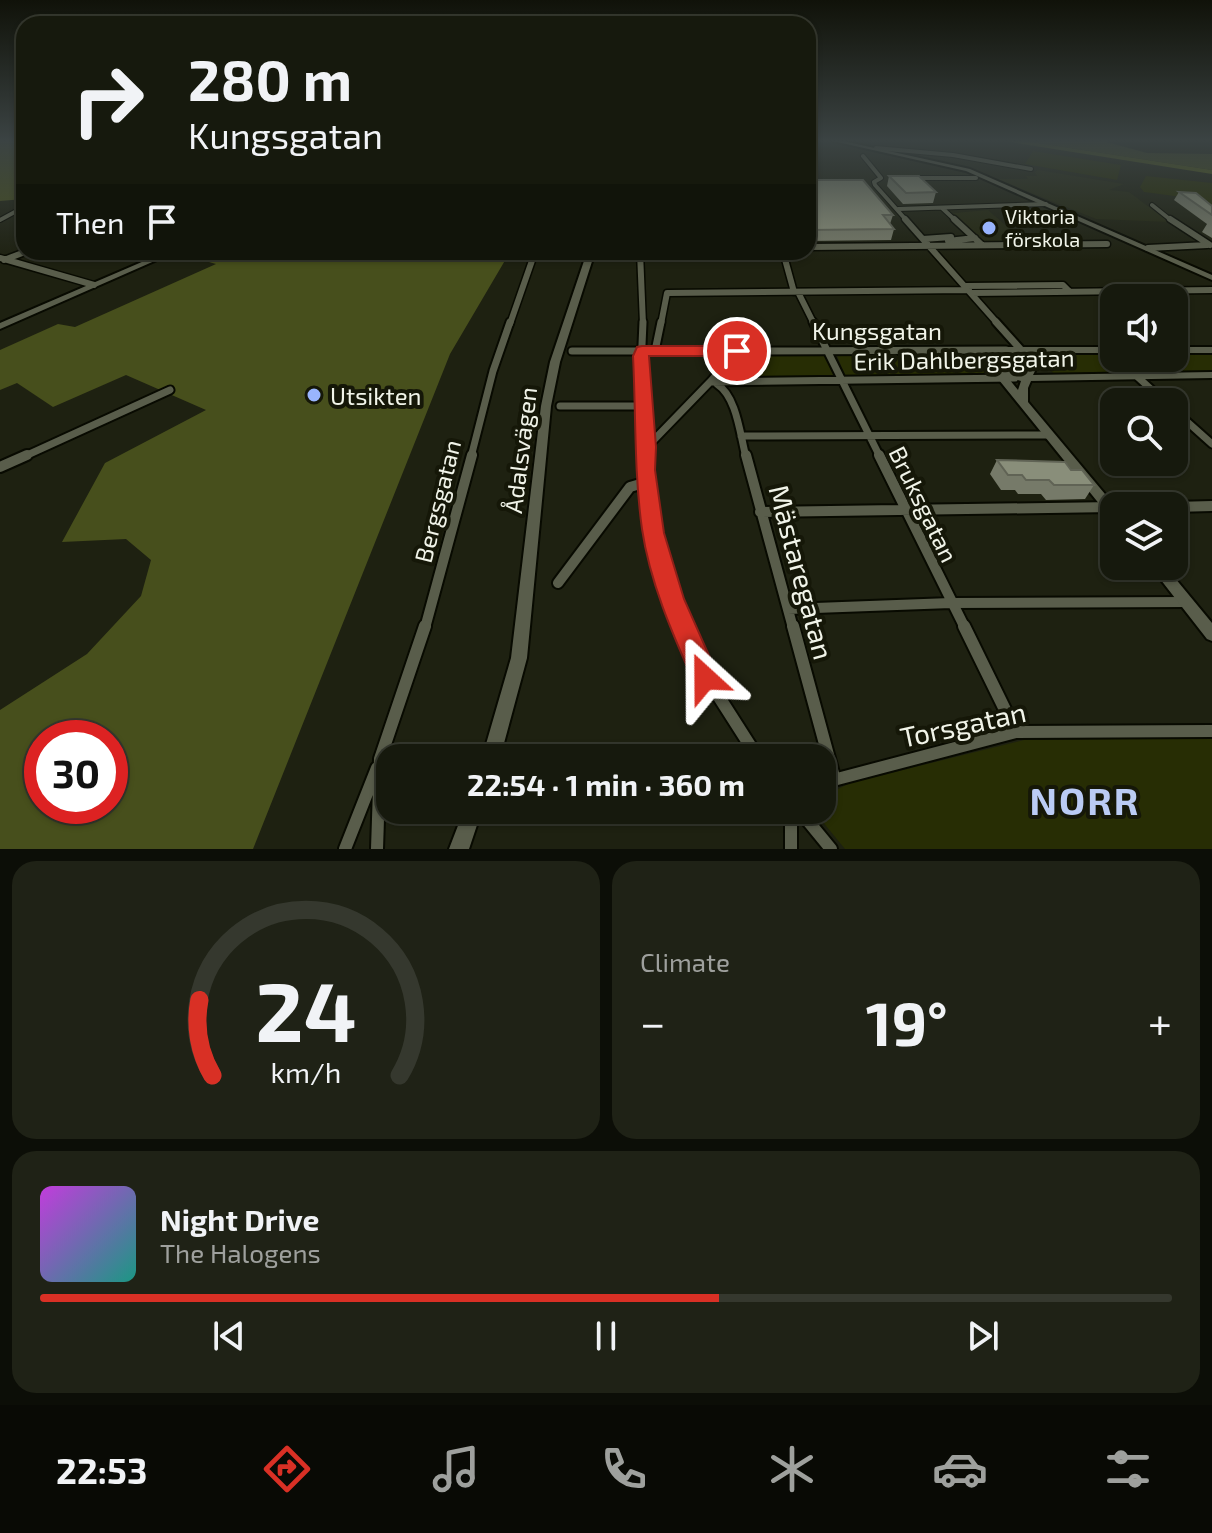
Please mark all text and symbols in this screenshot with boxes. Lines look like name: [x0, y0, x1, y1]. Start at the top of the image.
text: 280 m: [188, 45, 352, 112]
icon: right: [56, 48, 160, 152]
text: Kungsgatan: [188, 113, 383, 156]
icon: arrive: [140, 200, 184, 244]
text: Then: [56, 204, 124, 240]
place label: Viktoria förskola: [1005, 204, 1080, 251]
marker: Viktoria förskola: [980, 219, 998, 237]
map controls: [1100, 284, 1188, 580]
button: sound: [1100, 284, 1188, 372]
street label: Kungsgatan: [812, 316, 942, 345]
pin: [703, 317, 771, 385]
icon: arrive: [715, 329, 759, 373]
street label: Erik Dahlbergsgatan: [853, 343, 1075, 375]
place label: Utsikten: [330, 381, 421, 410]
street label: Ådalsvägen: [498, 385, 542, 515]
marker: Utsikten: [305, 386, 323, 404]
button: search: [1100, 388, 1188, 476]
street label: Bergsgatan: [408, 437, 466, 565]
street label: Bruksgatan: [884, 441, 964, 567]
street label: Mästaregatan: [762, 481, 842, 663]
button: layers: [1100, 492, 1188, 580]
position arrow: [663, 636, 747, 720]
street label: Torsgatan: [897, 694, 1029, 754]
speed limit sign: 30: [24, 720, 128, 824]
text: 22:54 · 1 min · 360 m: [467, 766, 745, 802]
district label: NORR: [1030, 777, 1140, 823]
text: Climate: [640, 946, 730, 977]
text: 24: [255, 959, 357, 1059]
text: 19°: [866, 986, 948, 1058]
text: −: [640, 995, 666, 1048]
text: +: [1148, 995, 1172, 1048]
text: km/h: [271, 1054, 341, 1089]
text: Night Drive: [160, 1201, 319, 1237]
text: The Halogens: [160, 1237, 321, 1268]
icon: previous: [207, 1314, 251, 1358]
icon: pause: [584, 1314, 628, 1358]
icon: next: [961, 1314, 1005, 1358]
icon: directions: [259, 1441, 315, 1497]
icon: music: [428, 1441, 484, 1497]
icon: phone: [596, 1441, 652, 1497]
icon: climate: [764, 1441, 820, 1497]
icon: car: [932, 1441, 988, 1497]
icon: filters: [1100, 1441, 1156, 1497]
text: 22:53: [56, 1448, 147, 1491]

